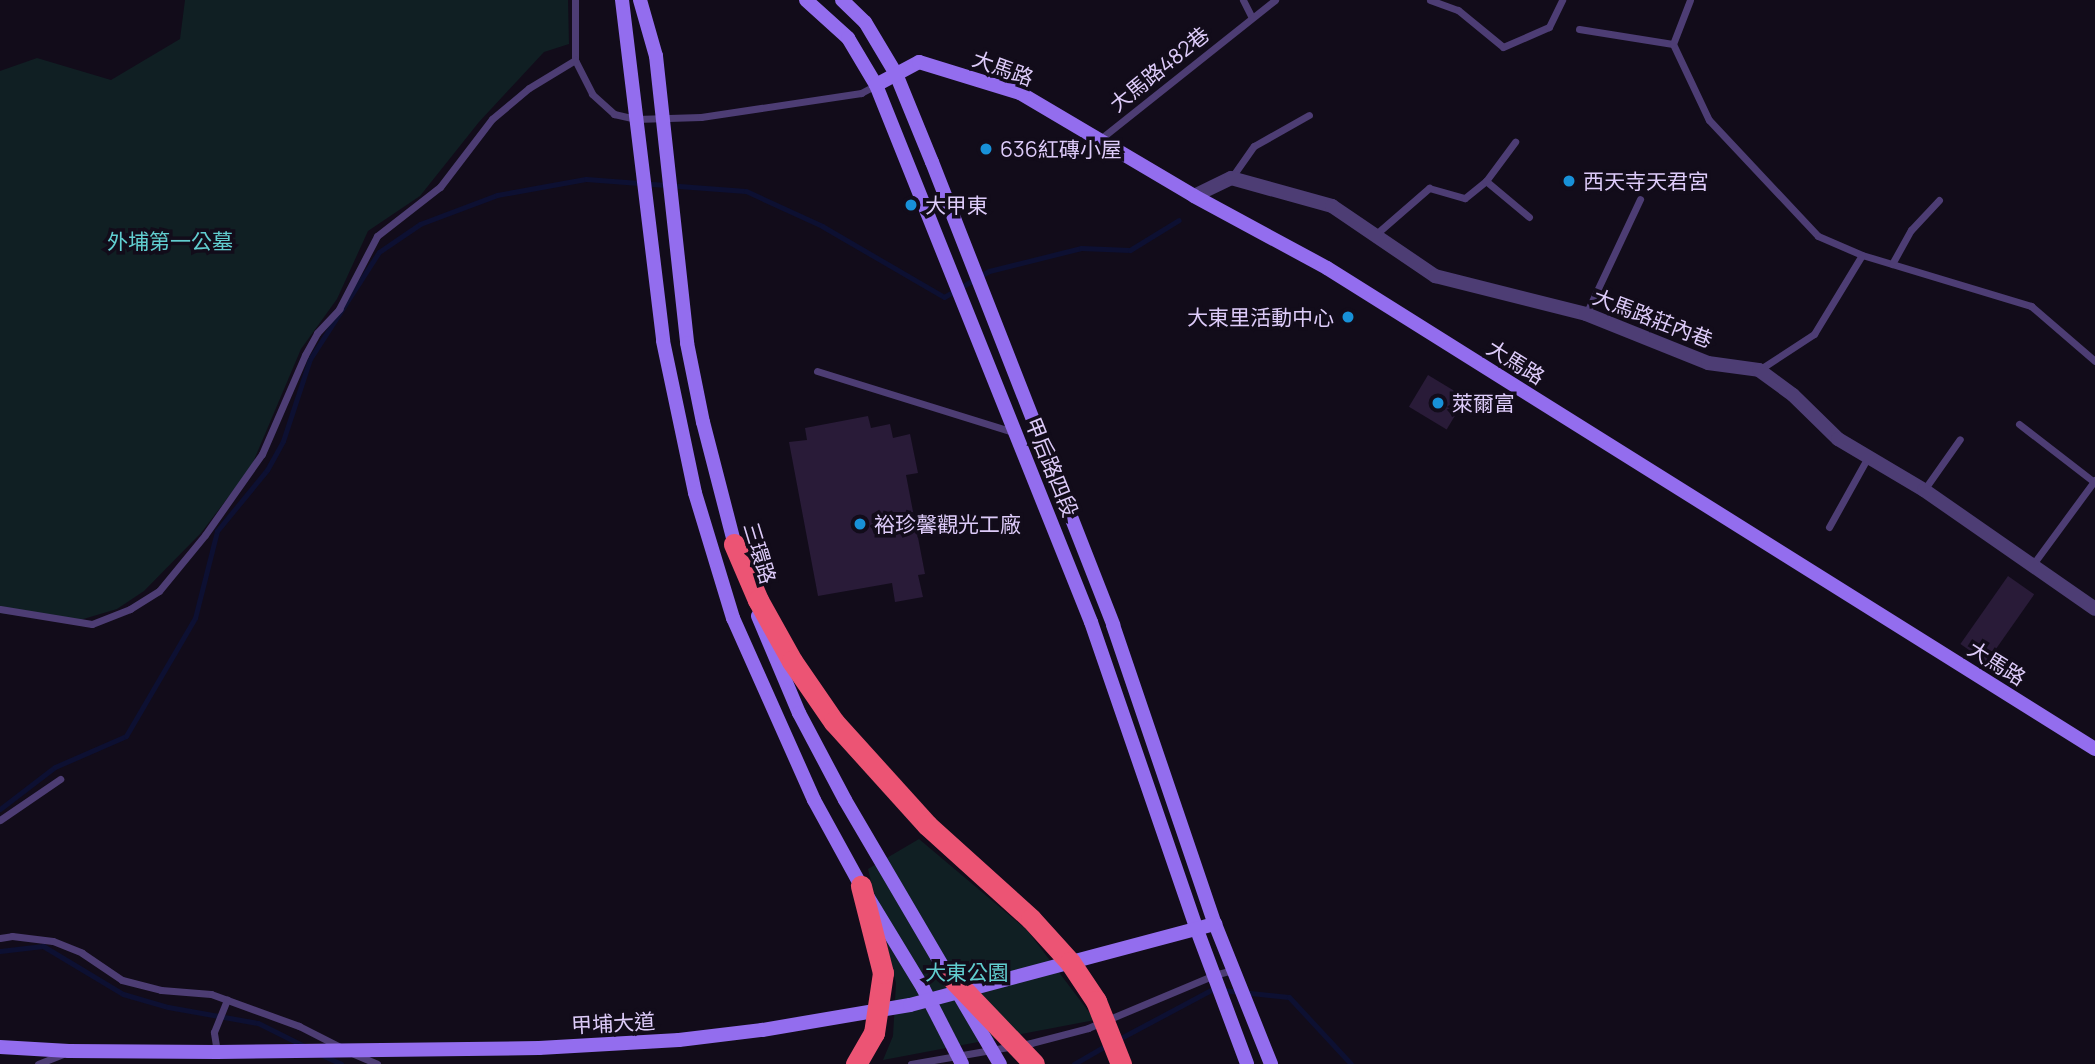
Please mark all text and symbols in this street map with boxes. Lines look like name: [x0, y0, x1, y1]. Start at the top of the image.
street label: 大馬路482巷: [1104, 21, 1214, 117]
street label: 大馬路: [969, 45, 1037, 91]
place label: 636紅磚小屋: [1000, 136, 1122, 162]
marker: 636紅磚小屋: [978, 141, 994, 157]
place label: 西天寺天君宮: [1583, 168, 1709, 194]
marker: 西天寺天君宮: [1561, 173, 1577, 189]
place label: 大甲東: [925, 192, 988, 218]
marker: 大甲東: [903, 197, 919, 213]
park label: 外埔第一公墓: [107, 228, 233, 254]
street label: 大馬路莊內巷: [1590, 284, 1716, 352]
place label: 大東里活動中心: [1187, 304, 1334, 330]
marker: 大東里活動中心: [1340, 309, 1356, 325]
street label: 大馬路: [1483, 335, 1549, 389]
place label: 萊爾富: [1452, 390, 1515, 416]
marker: 萊爾富: [1430, 395, 1446, 411]
street label: 甲后路四段: [1021, 414, 1083, 520]
place label: 裕珍馨觀光工廠: [874, 511, 1021, 537]
marker: 裕珍馨觀光工廠: [852, 516, 868, 532]
street label: 三環路: [739, 519, 781, 587]
street label: 大馬路: [1964, 636, 2030, 690]
park label: 大東公園: [925, 959, 1009, 985]
street label: 甲埔大道: [570, 1008, 656, 1038]

